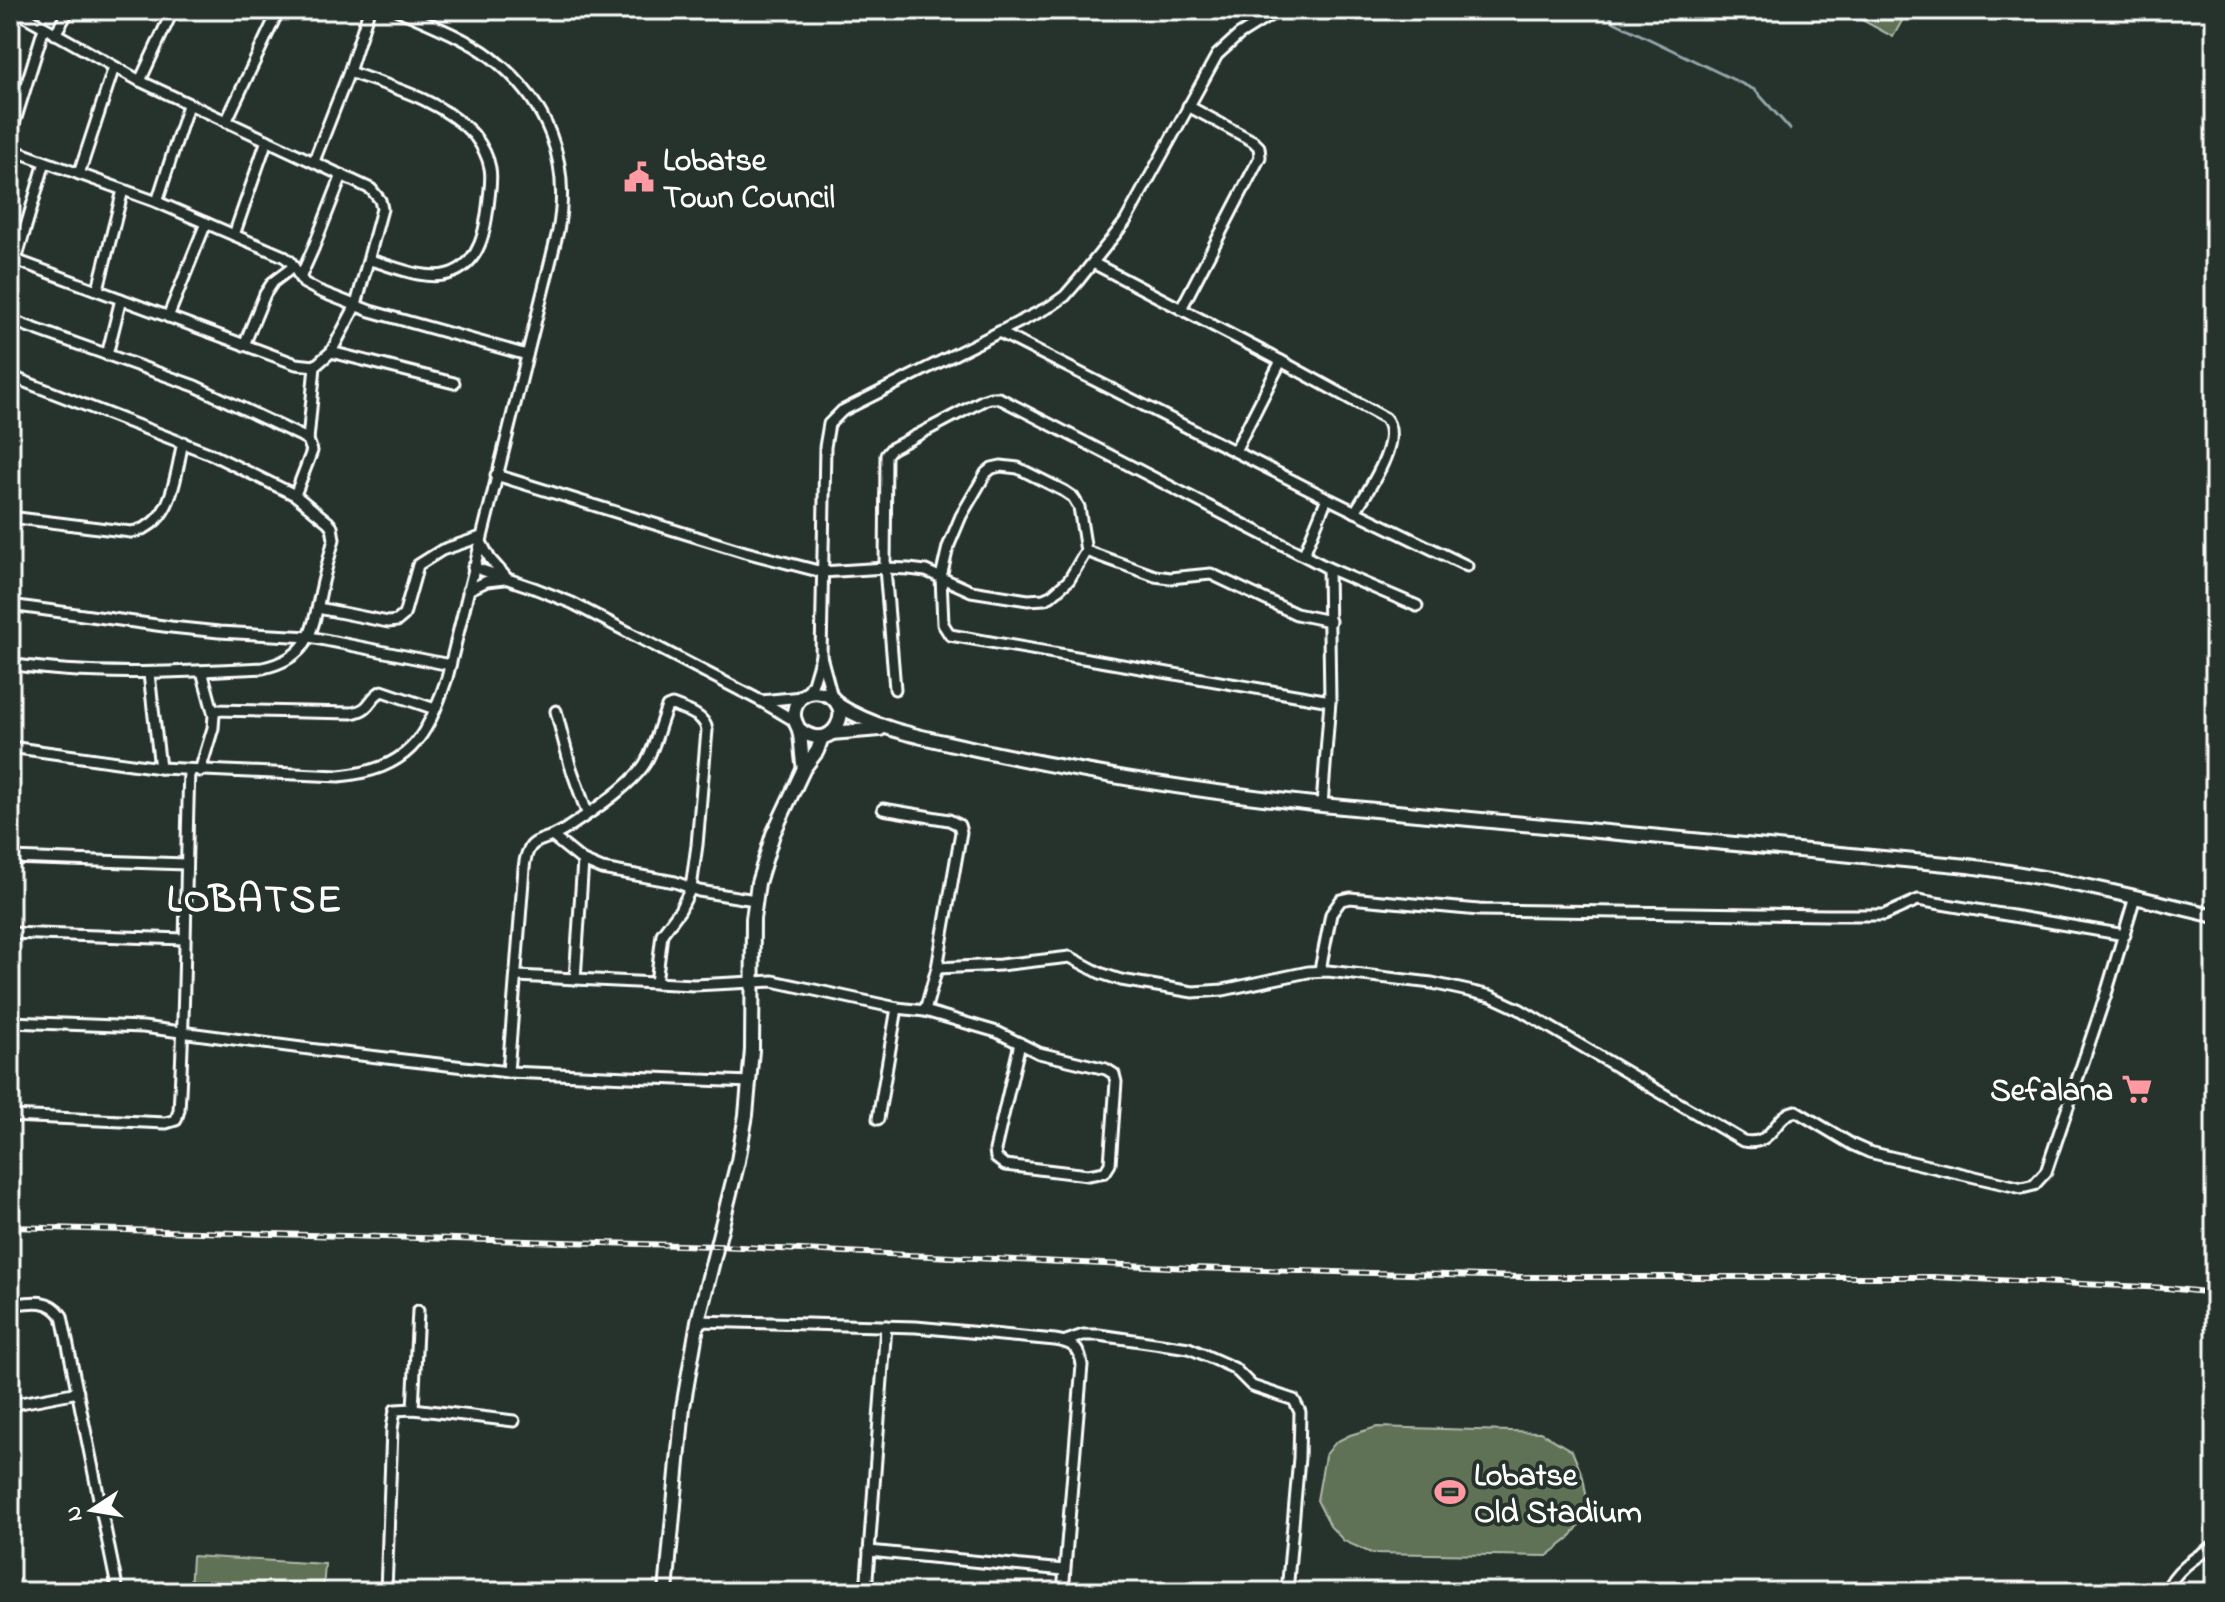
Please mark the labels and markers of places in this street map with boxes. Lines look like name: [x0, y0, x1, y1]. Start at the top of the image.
place label: Lobatse Town Council: [663, 139, 835, 223]
public building icon: Lobatse Town Council: [622, 160, 656, 194]
place label: Sefalana: [1990, 1069, 2113, 1116]
supermarket icon: Sefalana: [2120, 1072, 2154, 1106]
place label: Lobatse Old Stadium: [1474, 1454, 1642, 1538]
sports icon: Lobatse Old Stadium: [1433, 1475, 1467, 1509]

